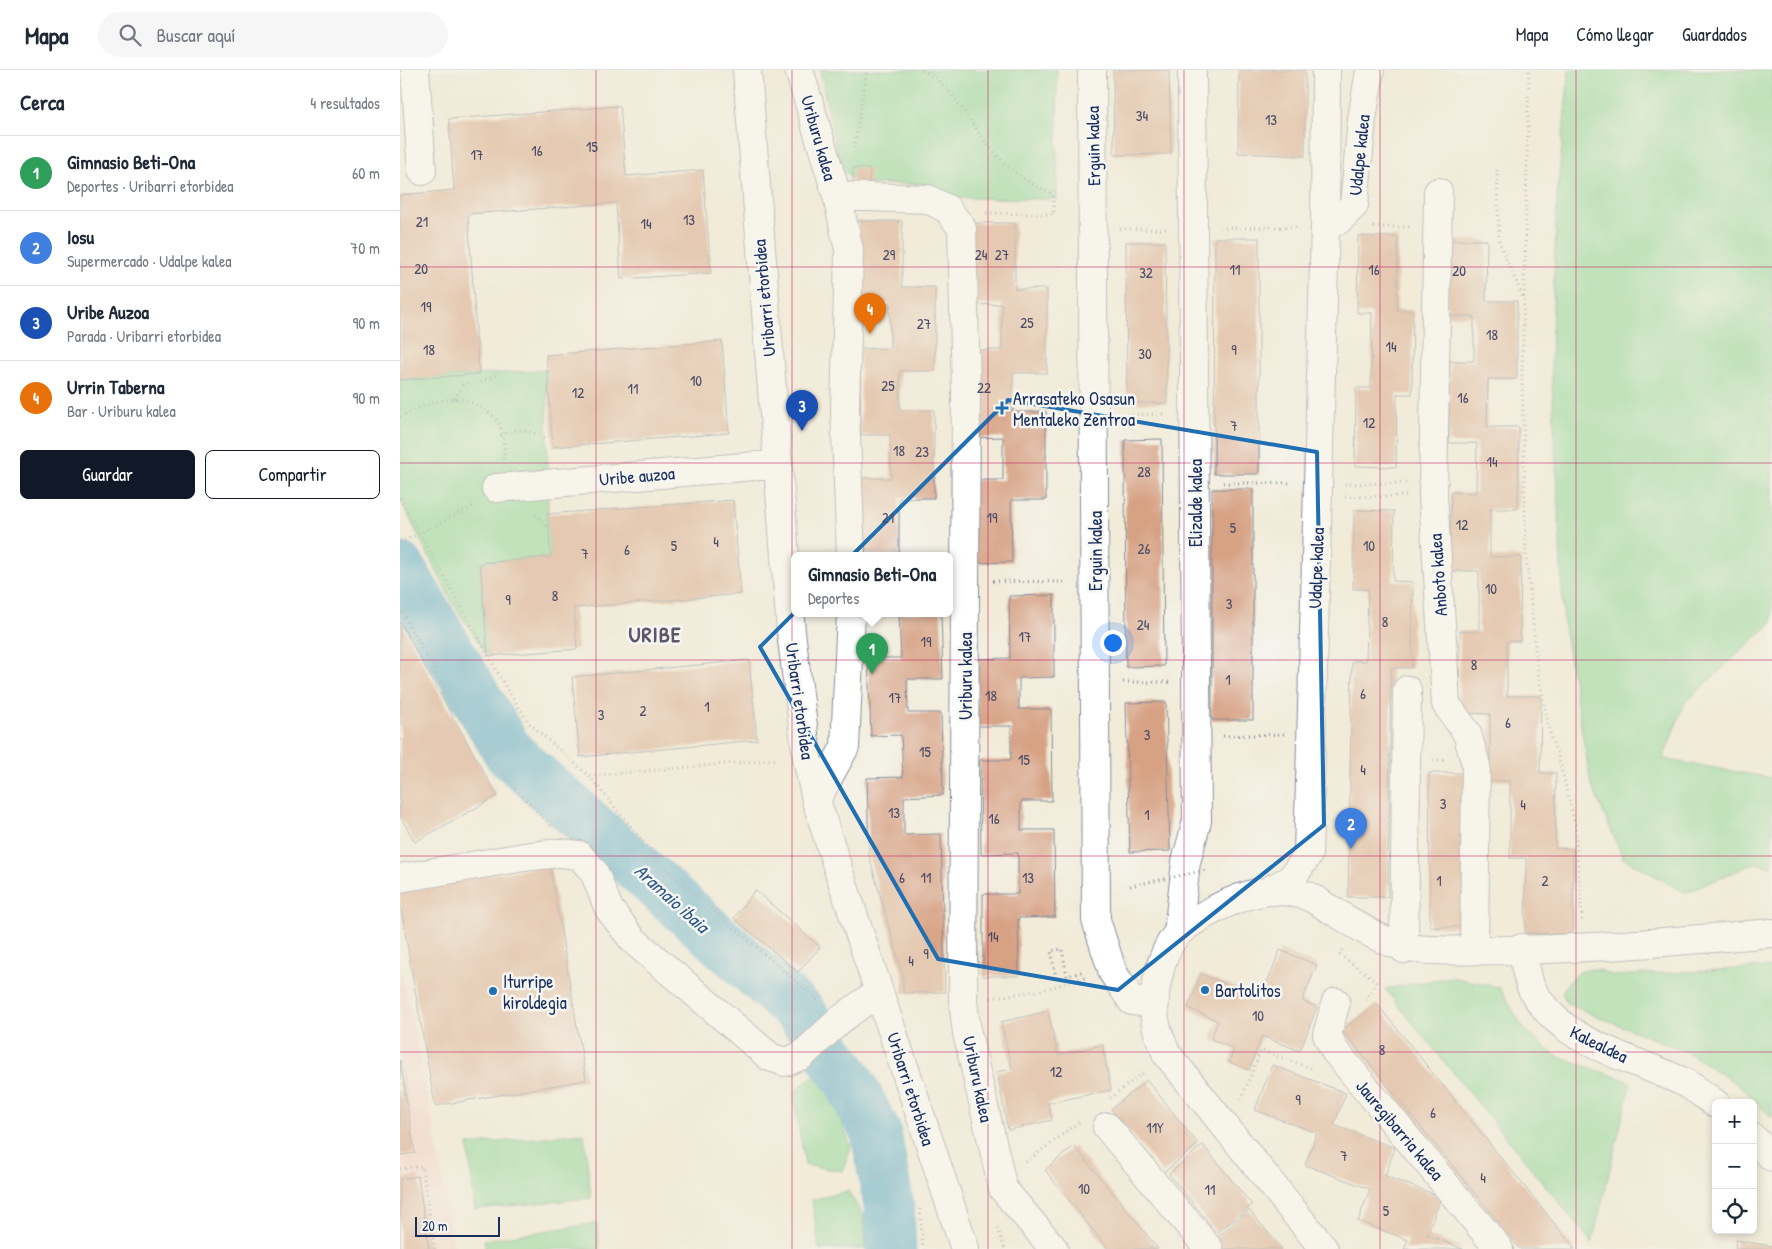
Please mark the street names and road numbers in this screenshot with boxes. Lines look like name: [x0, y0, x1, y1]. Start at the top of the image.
street label: Uriburu kalea: [795, 93, 843, 183]
street label: Erguin kalea: [1080, 106, 1106, 186]
street label: Udalpe kalea: [1342, 113, 1376, 197]
street label: Uribarri etorbidea: [746, 238, 782, 358]
street label: Elizalde kalea: [1183, 459, 1208, 547]
street label: Uribe auzoa: [598, 460, 676, 492]
street label: Erguin kalea: [1083, 511, 1108, 591]
street label: Udalpe kalea: [1302, 527, 1330, 609]
street label: Anboto kalea: [1423, 533, 1453, 617]
street label: Uriburu kalea: [953, 632, 978, 720]
street label: Uribarri etorbidea: [779, 641, 821, 761]
street label: Kalealdea: [1566, 1019, 1632, 1069]
street label: Uribarri etorbidea: [881, 1029, 941, 1149]
street label: Uriburu kalea: [957, 1034, 999, 1124]
street label: Jauregibarria kalea: [1351, 1074, 1449, 1186]

